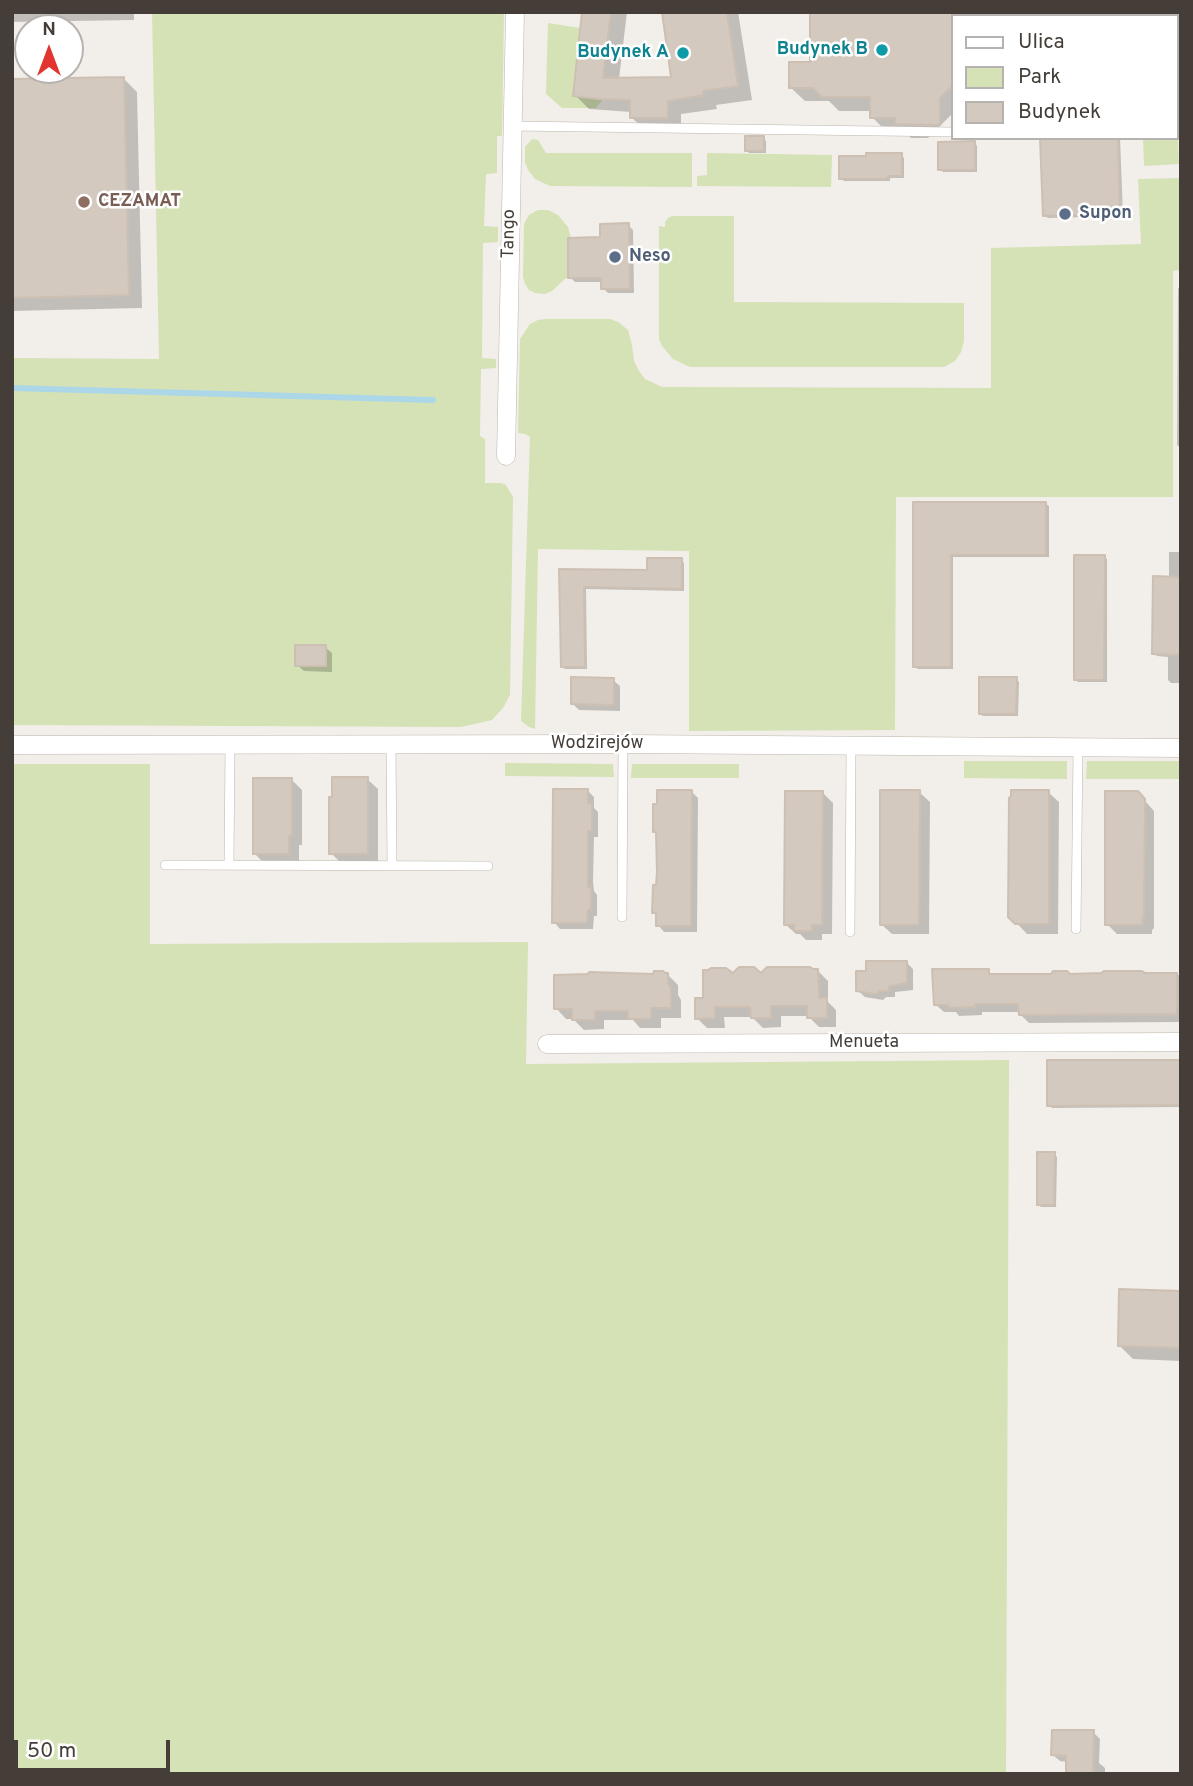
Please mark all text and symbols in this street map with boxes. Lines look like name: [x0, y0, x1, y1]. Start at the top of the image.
north arrow: [14, 14, 84, 84]
legend: [951, 14, 1179, 140]
text: N: [42, 18, 56, 42]
text: Ulica: [1018, 29, 1065, 56]
place label: Budynek B: [777, 39, 868, 61]
place label: Budynek A: [577, 42, 669, 64]
marker: Budynek B: [874, 42, 890, 58]
marker: Budynek A: [675, 45, 691, 61]
text: Park: [1018, 64, 1061, 91]
text: Budynek: [1018, 99, 1101, 126]
place label: CEZAMAT: [98, 191, 181, 213]
marker: CEZAMAT: [76, 194, 92, 210]
place label: Supon: [1079, 203, 1132, 225]
marker: Supon: [1057, 206, 1073, 222]
street label: Tango: [499, 209, 521, 259]
place label: Neso: [629, 246, 671, 268]
marker: Neso: [607, 249, 623, 265]
street label: Wodzirejów: [551, 733, 643, 755]
street label: Menueta: [829, 1032, 899, 1054]
scale bar: [18, 1726, 173, 1770]
text: 50 m: [27, 1738, 76, 1765]

